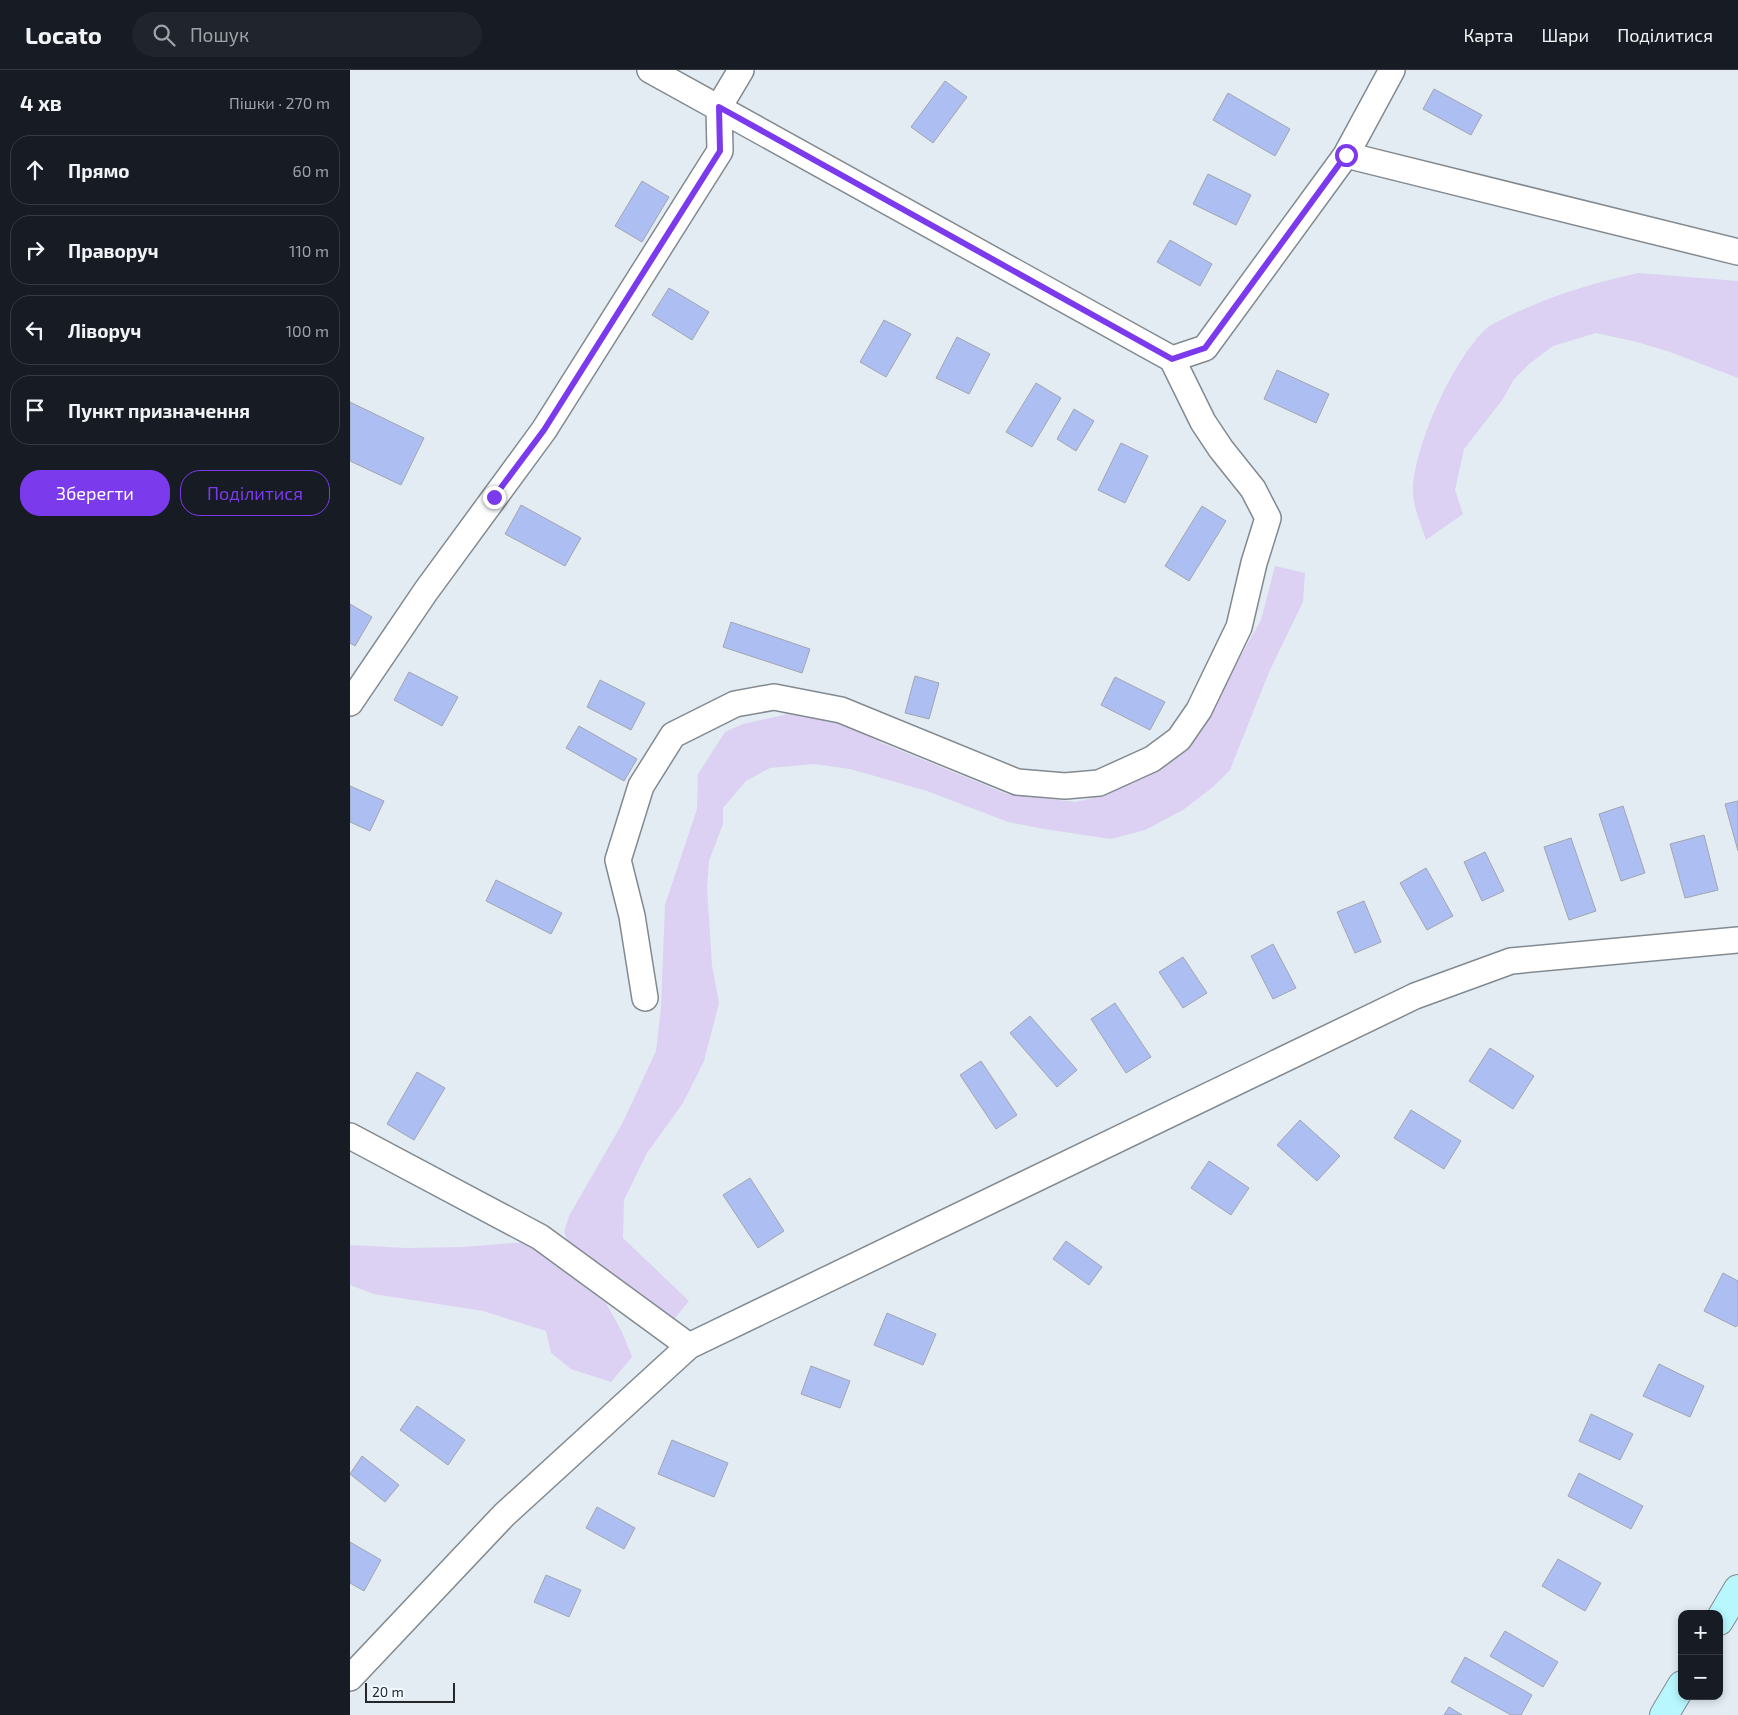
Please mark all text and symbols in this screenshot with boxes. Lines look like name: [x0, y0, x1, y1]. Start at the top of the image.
search box: [132, 12, 482, 57]
text: Locato: [25, 20, 102, 49]
icon: search: [150, 21, 178, 49]
text: Пошук: [190, 23, 249, 46]
text: Карта: [1463, 24, 1513, 46]
text: Шари: [1541, 24, 1589, 46]
text: Поділитися: [1617, 24, 1713, 46]
text: 4 хв: [20, 90, 62, 115]
text: Пішки · 270 m: [229, 93, 330, 112]
route start: [1335, 144, 1358, 167]
icon: ahead: [21, 156, 49, 184]
text: Прямо: [68, 159, 130, 182]
text: 60 m: [293, 161, 329, 180]
icon: right: [21, 236, 49, 264]
text: Праворуч: [68, 239, 159, 262]
text: 110 m: [289, 241, 329, 260]
icon: left: [21, 316, 49, 344]
text: Ліворуч: [68, 319, 141, 342]
text: 100 m: [286, 321, 329, 340]
icon: arrive: [21, 396, 49, 424]
text: Пункт призначення: [68, 399, 250, 422]
button: Зберегти: [20, 470, 170, 516]
button: Поділитися: [180, 470, 330, 516]
route end: [483, 486, 506, 509]
map controls: [1678, 1610, 1723, 1700]
button: +: [1678, 1610, 1723, 1655]
button: −: [1678, 1655, 1723, 1700]
scale bar: [365, 1680, 455, 1703]
text: 20 m: [372, 1683, 404, 1700]

